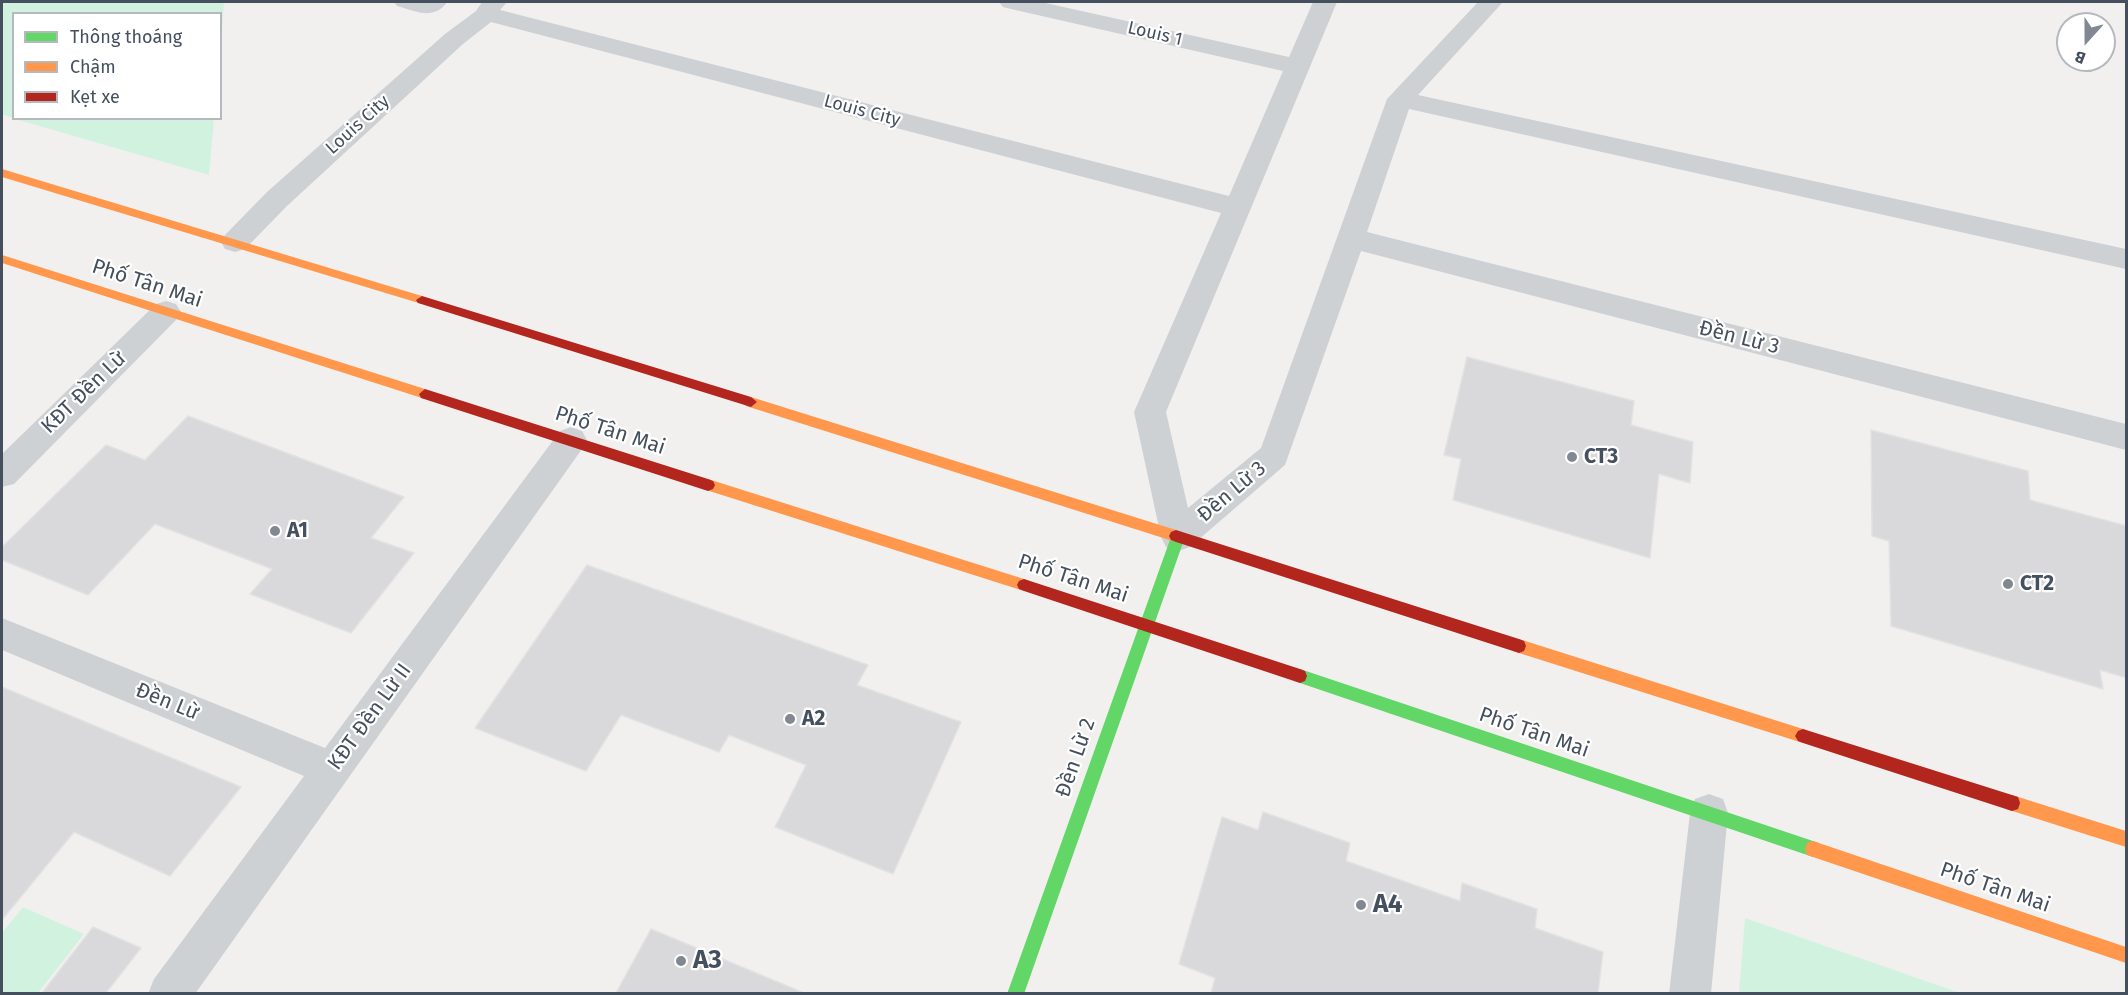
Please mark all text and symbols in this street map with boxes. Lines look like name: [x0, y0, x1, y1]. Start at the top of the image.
legend: [12, 12, 222, 120]
north arrow: [2056, 12, 2116, 72]
street label: Louis 1: [1126, 17, 1184, 51]
text: Thông thoáng: [70, 26, 182, 48]
text: B: [2072, 47, 2088, 68]
text: Chậm: [70, 56, 116, 78]
text: Kẹt xe: [70, 86, 120, 108]
street label: Louis City: [821, 90, 903, 132]
street label: Louis City: [322, 91, 394, 159]
street label: Phố Tân Mai: [89, 254, 205, 314]
street label: Đền Lừ 3: [1696, 316, 1782, 360]
street label: KĐT Đền Lừ: [37, 347, 131, 439]
street label: Phố Tân Mai: [552, 401, 668, 461]
place label: CT3: [1584, 444, 1618, 470]
marker: CT3: [1565, 450, 1579, 464]
street label: Đền Lừ 3: [1193, 456, 1271, 528]
place label: A1: [287, 518, 308, 544]
marker: A1: [268, 524, 282, 538]
street label: Phố Tân Mai: [1015, 549, 1131, 609]
place label: CT2: [2020, 571, 2054, 597]
marker: CT2: [2001, 577, 2015, 591]
street label: KĐT Đền Lừ II: [323, 659, 417, 775]
street label: Đền Lừ: [132, 678, 202, 726]
street label: Phố Tân Mai: [1476, 702, 1592, 764]
place label: A2: [802, 706, 825, 732]
marker: A2: [783, 712, 797, 726]
street label: Đền Lừ 2: [1051, 715, 1101, 801]
street label: Phố Tân Mai: [1937, 857, 2053, 919]
place label: A4: [1373, 889, 1403, 921]
marker: A4: [1354, 898, 1368, 912]
place label: A3: [693, 945, 722, 977]
marker: A3: [674, 954, 688, 968]

